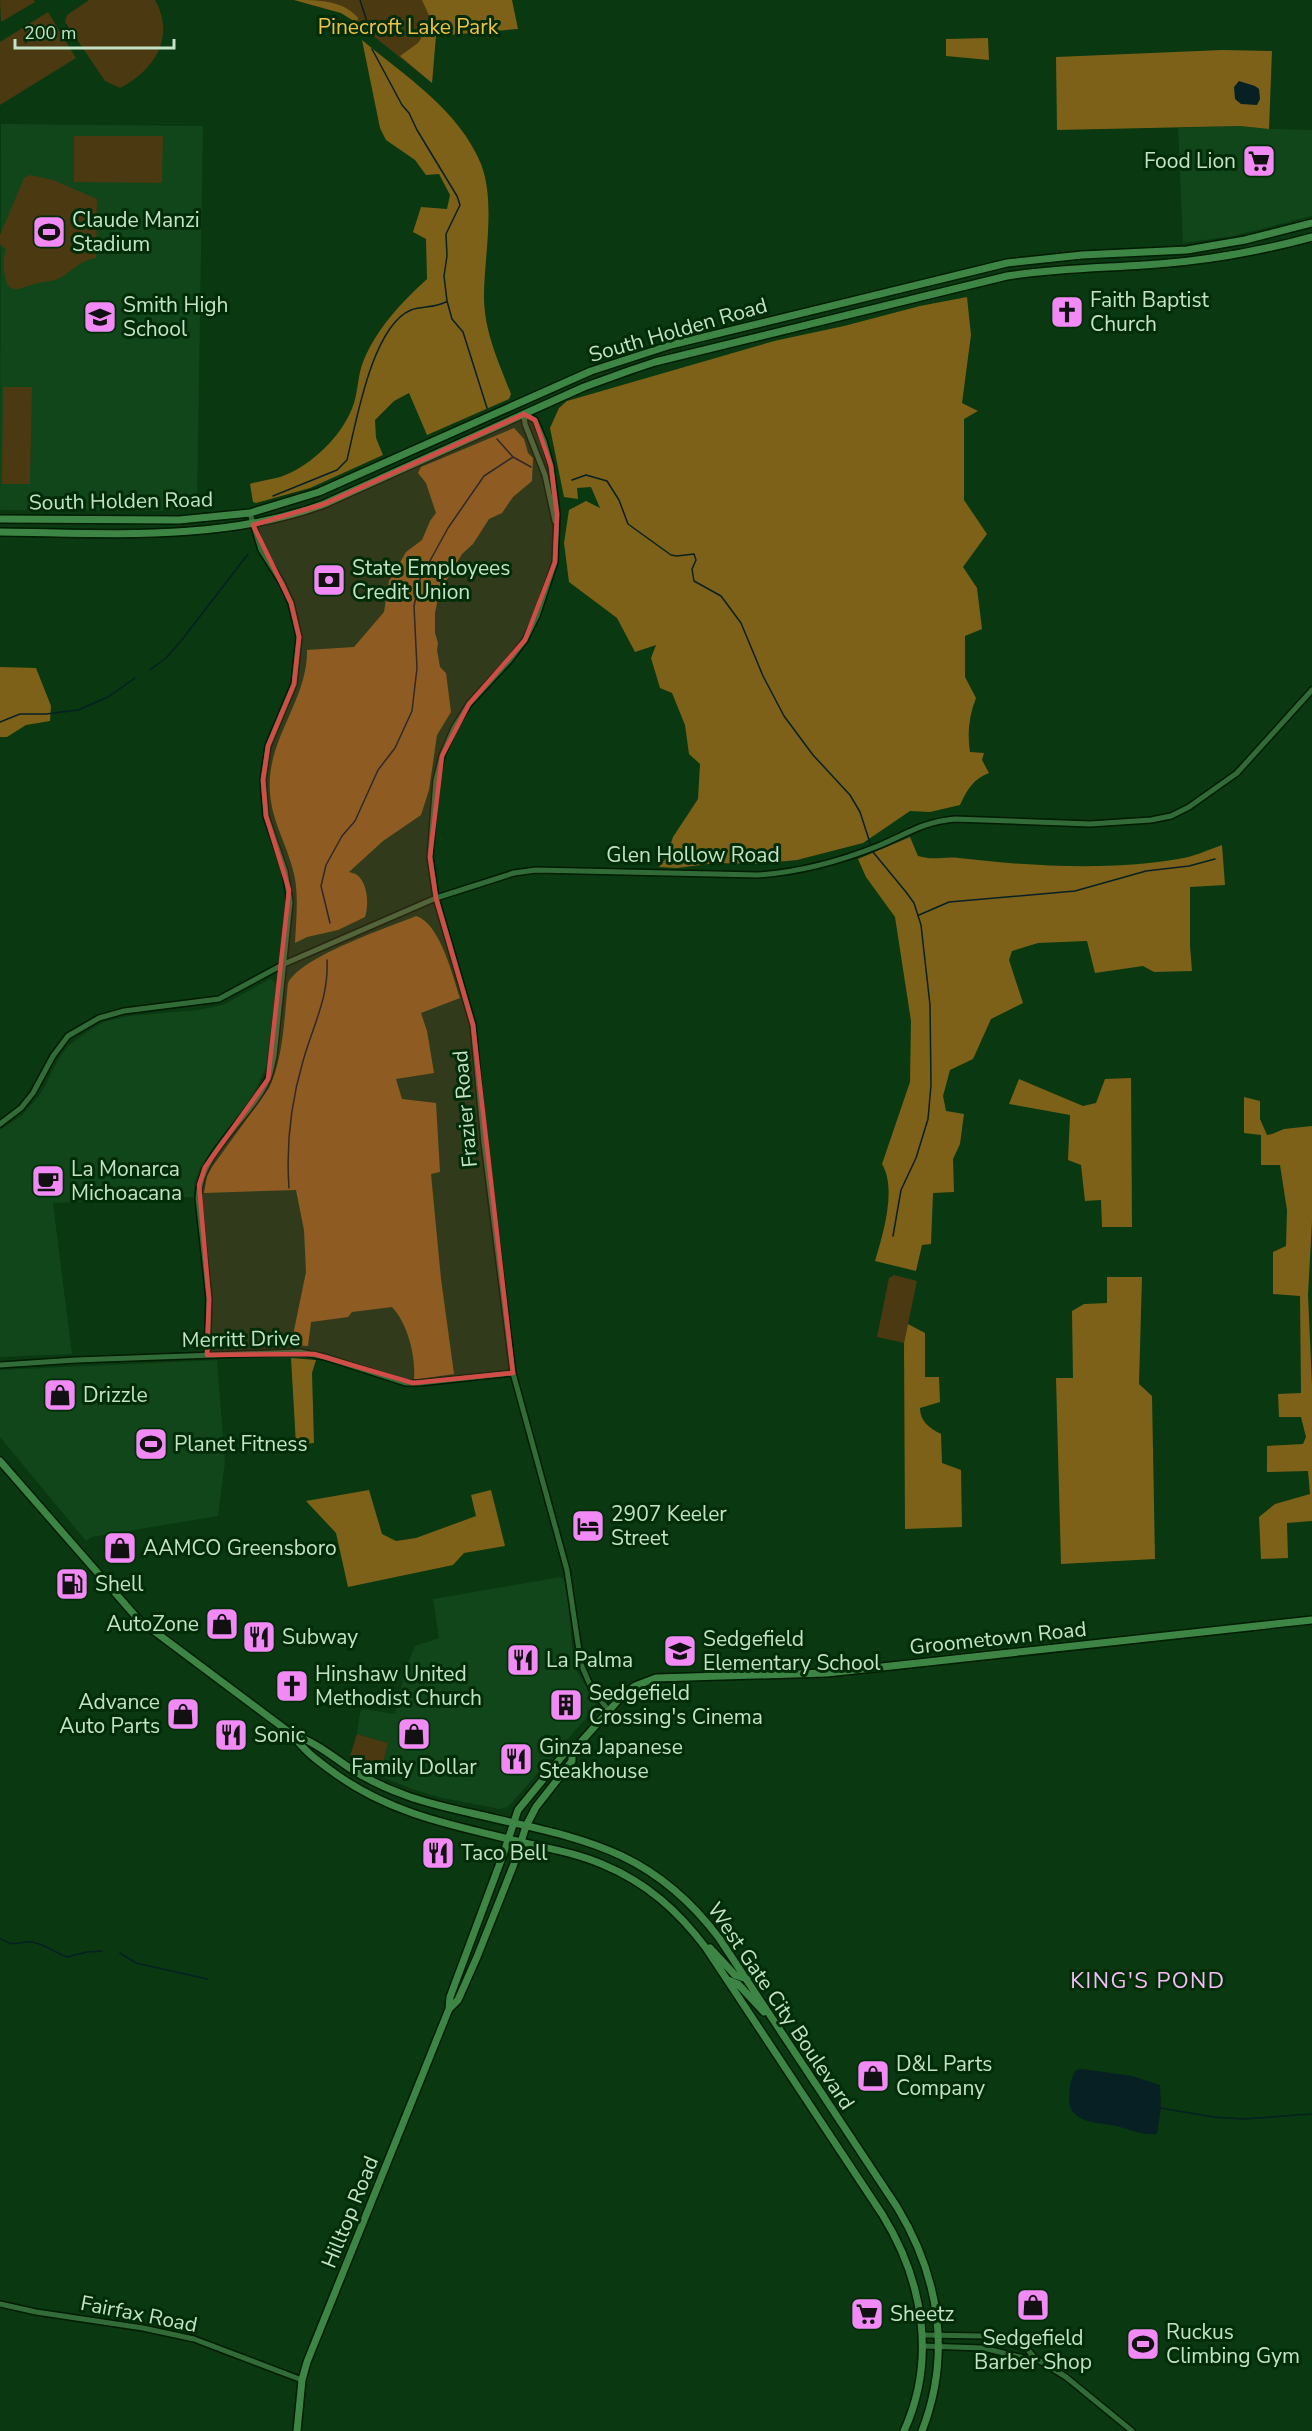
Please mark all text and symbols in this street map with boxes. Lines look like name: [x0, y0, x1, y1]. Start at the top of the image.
scale bar: [15, 12, 174, 50]
park label: Pinecroft Lake Park: [318, 13, 499, 41]
text: 200 m: [24, 21, 76, 45]
supermarket icon: Food Lion: [1241, 143, 1277, 179]
place label: Food Lion: [1144, 147, 1236, 175]
place label: Claude Manzi Stadium: [72, 206, 200, 258]
sports icon: Claude Manzi Stadium: [31, 214, 67, 250]
place label: Faith Baptist Church: [1090, 286, 1209, 338]
place label: Smith High School: [123, 291, 229, 343]
street label: South Holden Road: [586, 291, 770, 369]
church icon: Faith Baptist Church: [1049, 294, 1085, 330]
school or university icon: Smith High School: [82, 299, 118, 335]
street label: South Holden Road: [29, 485, 213, 517]
place label: State Employees Credit Union: [352, 554, 510, 606]
bank icon: State Employees Credit Union: [311, 562, 347, 598]
street label: Glen Hollow Road: [606, 841, 780, 869]
street label: Frazier Road: [446, 1049, 484, 1169]
place label: La Monarca Michoacana: [71, 1155, 182, 1207]
cafe icon: La Monarca Michoacana: [30, 1163, 66, 1199]
street label: Merritt Drive: [181, 1324, 301, 1354]
shop icon: Drizzle: [42, 1377, 78, 1413]
place label: Drizzle: [83, 1381, 148, 1409]
sports icon: Planet Fitness: [133, 1426, 169, 1462]
place label: Planet Fitness: [174, 1430, 308, 1458]
place label: 2907 Keeler Street: [611, 1500, 727, 1552]
hotel icon: 2907 Keeler Street: [570, 1508, 606, 1544]
shop icon: AAMCO Greensboro: [102, 1530, 138, 1566]
place label: AAMCO Greensboro: [143, 1534, 337, 1562]
fuel station icon: Shell: [54, 1566, 90, 1602]
place label: Shell: [95, 1570, 144, 1598]
shop icon: AutoZone: [204, 1606, 240, 1642]
place label: AutoZone: [106, 1610, 199, 1638]
street label: Groometown Road: [908, 1615, 1088, 1661]
restaurant icon: Subway: [241, 1619, 277, 1655]
place label: Subway: [282, 1623, 358, 1651]
place label: Sedgefield Elementary School: [703, 1625, 881, 1677]
school or university icon: Sedgefield Elementary School: [662, 1633, 698, 1669]
restaurant icon: La Palma: [505, 1642, 541, 1678]
place label: La Palma: [546, 1646, 633, 1674]
place label: Hinshaw United Methodist Church: [315, 1660, 482, 1712]
church icon: Hinshaw United Methodist Church: [274, 1668, 310, 1704]
place label: Sedgefield Crossing's Cinema: [589, 1679, 763, 1731]
building icon: Sedgefield Crossing's Cinema: [548, 1687, 584, 1723]
place label: Advance Auto Parts: [59, 1688, 160, 1740]
shop icon: Advance Auto Parts: [165, 1696, 201, 1732]
shop icon: Family Dollar: [396, 1716, 432, 1752]
restaurant icon: Sonic: [213, 1717, 249, 1753]
place label: Sonic: [254, 1721, 305, 1749]
place label: Ginza Japanese Steakhouse: [539, 1733, 683, 1785]
restaurant icon: Ginza Japanese Steakhouse: [498, 1741, 534, 1777]
place label: Family Dollar: [351, 1753, 477, 1781]
restaurant icon: Taco Bell: [420, 1835, 456, 1871]
place label: Taco Bell: [461, 1839, 548, 1867]
street label: West Gate City Boulevard: [701, 1897, 861, 2115]
district label: KING'S POND: [1070, 1966, 1226, 1996]
place label: D&L Parts Company: [896, 2050, 992, 2102]
shop icon: D&L Parts Company: [855, 2058, 891, 2094]
street label: Hilltop Road: [315, 2152, 385, 2272]
shop icon: Sedgefield Barber Shop: [1015, 2287, 1051, 2323]
street label: Fairfax Road: [78, 2289, 200, 2339]
supermarket icon: Sheetz: [849, 2296, 885, 2332]
place label: Sheetz: [890, 2300, 955, 2328]
place label: Ruckus Climbing Gym: [1166, 2318, 1300, 2370]
place label: Sedgefield Barber Shop: [974, 2324, 1092, 2376]
sports icon: Ruckus Climbing Gym: [1125, 2326, 1161, 2362]

